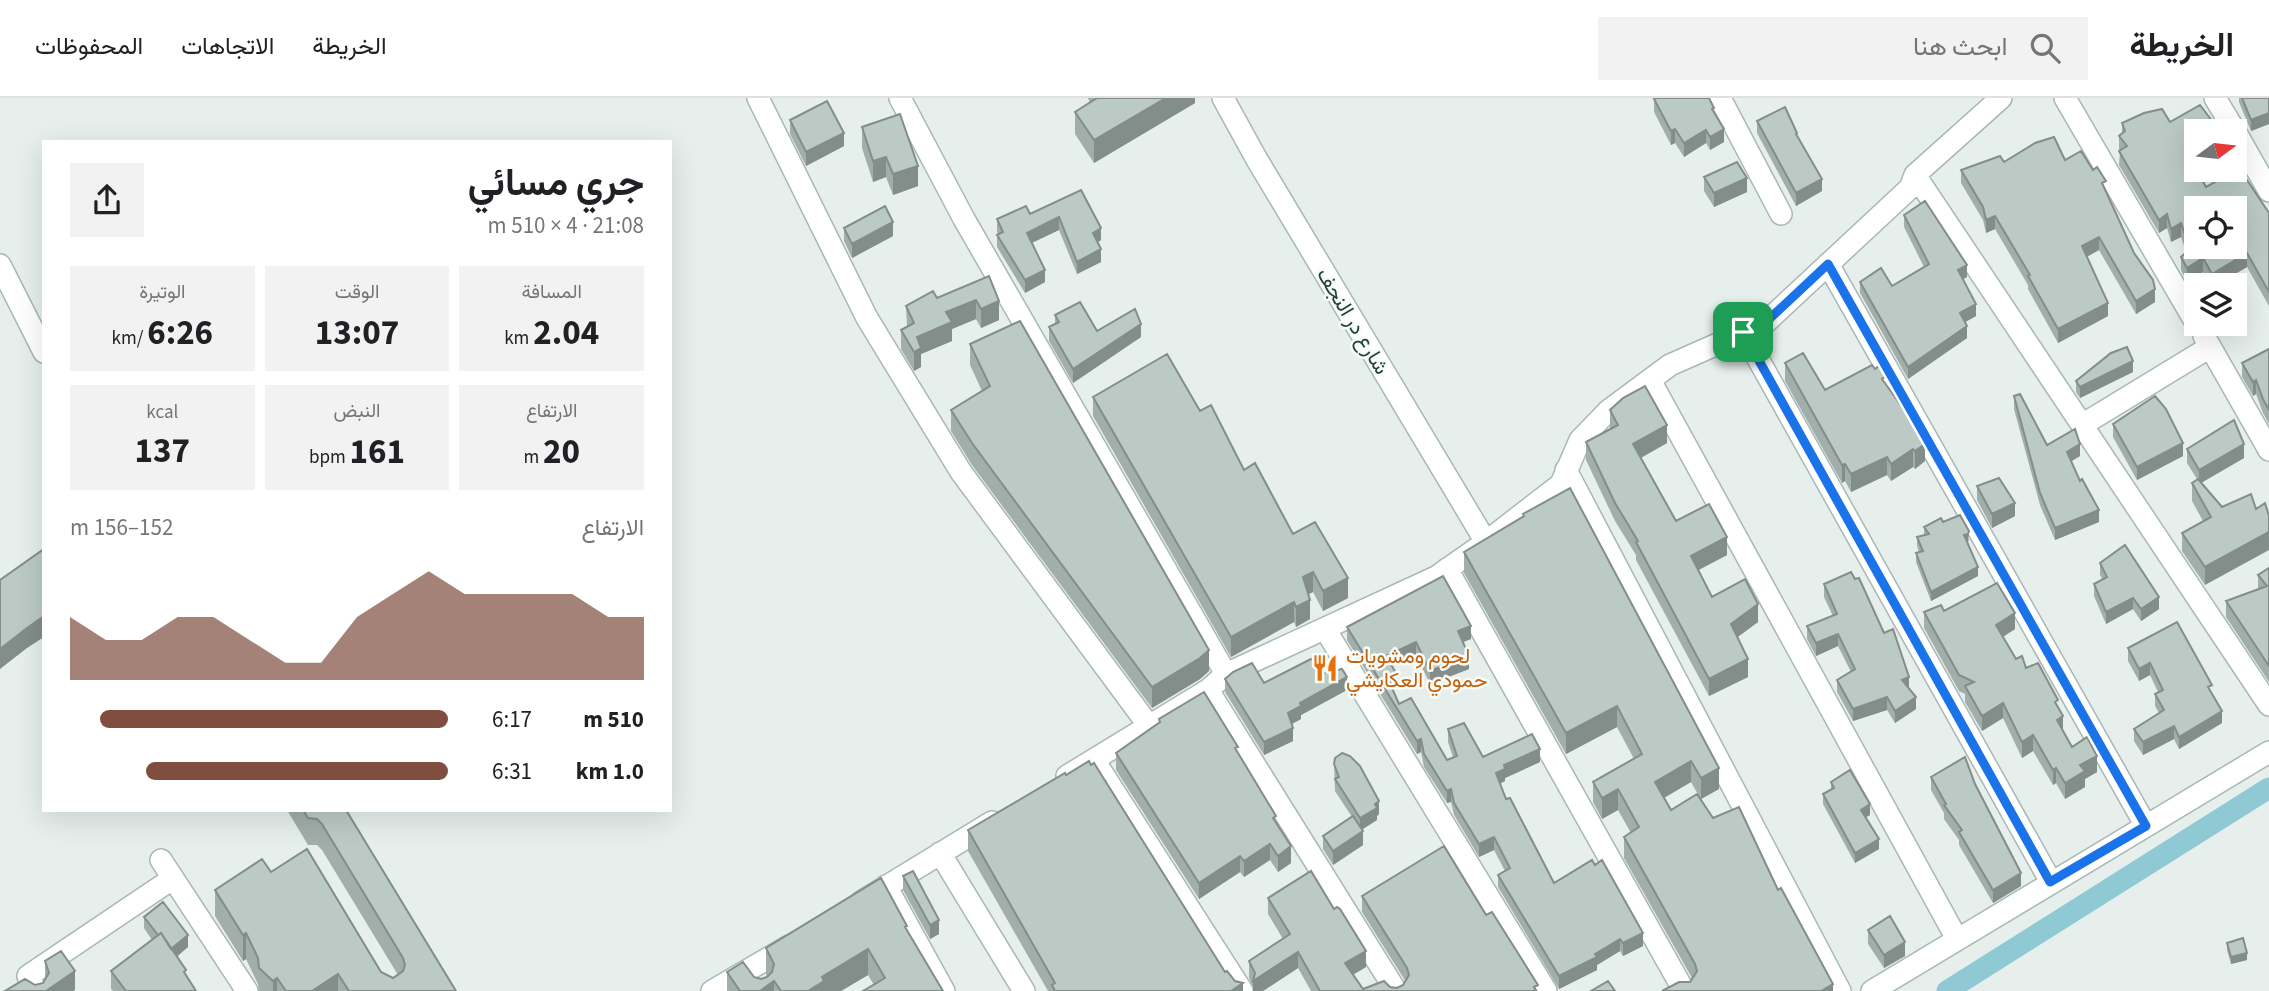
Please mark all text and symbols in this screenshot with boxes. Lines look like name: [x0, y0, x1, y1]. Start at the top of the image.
search box: [1598, 17, 2088, 80]
text: الخريطة: [2130, 22, 2234, 69]
text: ابحث هنا: [1913, 28, 2008, 65]
text: المحفوظات: [35, 29, 143, 64]
text: الاتجاهات: [181, 29, 274, 64]
text: الخريطة: [312, 29, 387, 64]
icon: search: [2026, 29, 2064, 67]
north arrow: [2184, 119, 2247, 182]
map controls: [2184, 119, 2247, 336]
text: جري مسائي: [468, 156, 644, 210]
button: share: [70, 163, 144, 237]
button: locate: [2184, 196, 2247, 259]
text: 21:08 · 4 × 510 m: [488, 209, 644, 242]
street label: شارع در النجف: [1309, 262, 1397, 380]
button: layers: [2184, 273, 2247, 336]
text: الوتيرة: [139, 279, 186, 306]
text: الوقت: [335, 279, 379, 306]
text: المسافة: [522, 279, 582, 306]
pin: [1713, 302, 1773, 362]
text: 6:26: [147, 308, 213, 358]
text: 13:07: [315, 308, 399, 358]
text: 2.04: [533, 308, 599, 358]
icon: arrive: [1724, 313, 1762, 351]
text: /km: [112, 325, 147, 352]
text: km: [504, 325, 533, 352]
text: النبض: [334, 398, 381, 425]
text: الارتفاع: [526, 398, 577, 425]
text: kcal: [146, 399, 178, 426]
text: 137: [135, 426, 190, 476]
text: 161: [350, 427, 405, 477]
text: 20: [543, 427, 580, 477]
text: bpm: [309, 444, 350, 471]
text: m: [523, 444, 543, 471]
text: 152–156 m: [70, 511, 173, 544]
text: الارتفاع: [582, 511, 644, 544]
place label: لحوم ومشويات حمودي العكايشي: [1346, 641, 1488, 697]
restaurant icon: لحوم ومشويات حمودي العكايشي: [1310, 653, 1340, 683]
text: 6:17: [492, 703, 532, 736]
text: 510 m: [583, 703, 644, 736]
text: 6:31: [492, 755, 532, 788]
text: 1.0 km: [576, 755, 644, 788]

